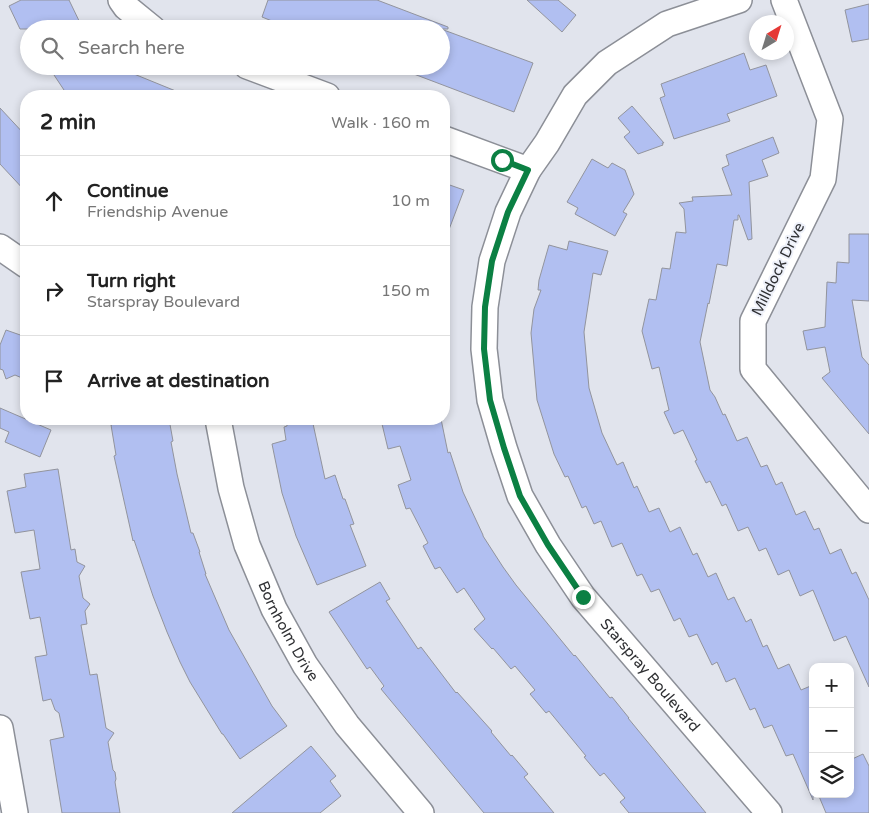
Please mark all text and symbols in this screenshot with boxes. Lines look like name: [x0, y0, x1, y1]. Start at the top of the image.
north arrow: [749, 15, 794, 60]
search box: [20, 20, 450, 75]
icon: search: [38, 34, 66, 62]
text: Search here: [78, 37, 185, 59]
text: 2 min: [40, 110, 96, 135]
text: Walk · 160 m: [331, 113, 430, 133]
route start: [491, 149, 514, 172]
text: Continue: [87, 180, 169, 202]
icon: ahead: [40, 187, 68, 215]
text: 10 m: [391, 191, 430, 211]
text: Friendship Avenue: [87, 202, 228, 222]
street label: Milldock Drive: [748, 220, 808, 318]
text: Turn right: [87, 270, 175, 292]
icon: right: [40, 277, 68, 305]
text: 150 m: [381, 281, 430, 301]
text: Starspray Boulevard: [87, 292, 240, 312]
icon: arrive: [40, 367, 68, 395]
text: Arrive at destination: [87, 370, 270, 392]
street label: Bornholm Drive: [254, 578, 322, 685]
route end: [572, 586, 595, 609]
street label: Starspray Boulevard: [597, 615, 704, 735]
map controls: [809, 663, 854, 798]
button: +: [809, 663, 854, 708]
button: −: [809, 708, 854, 753]
button: layers: [809, 753, 854, 798]

